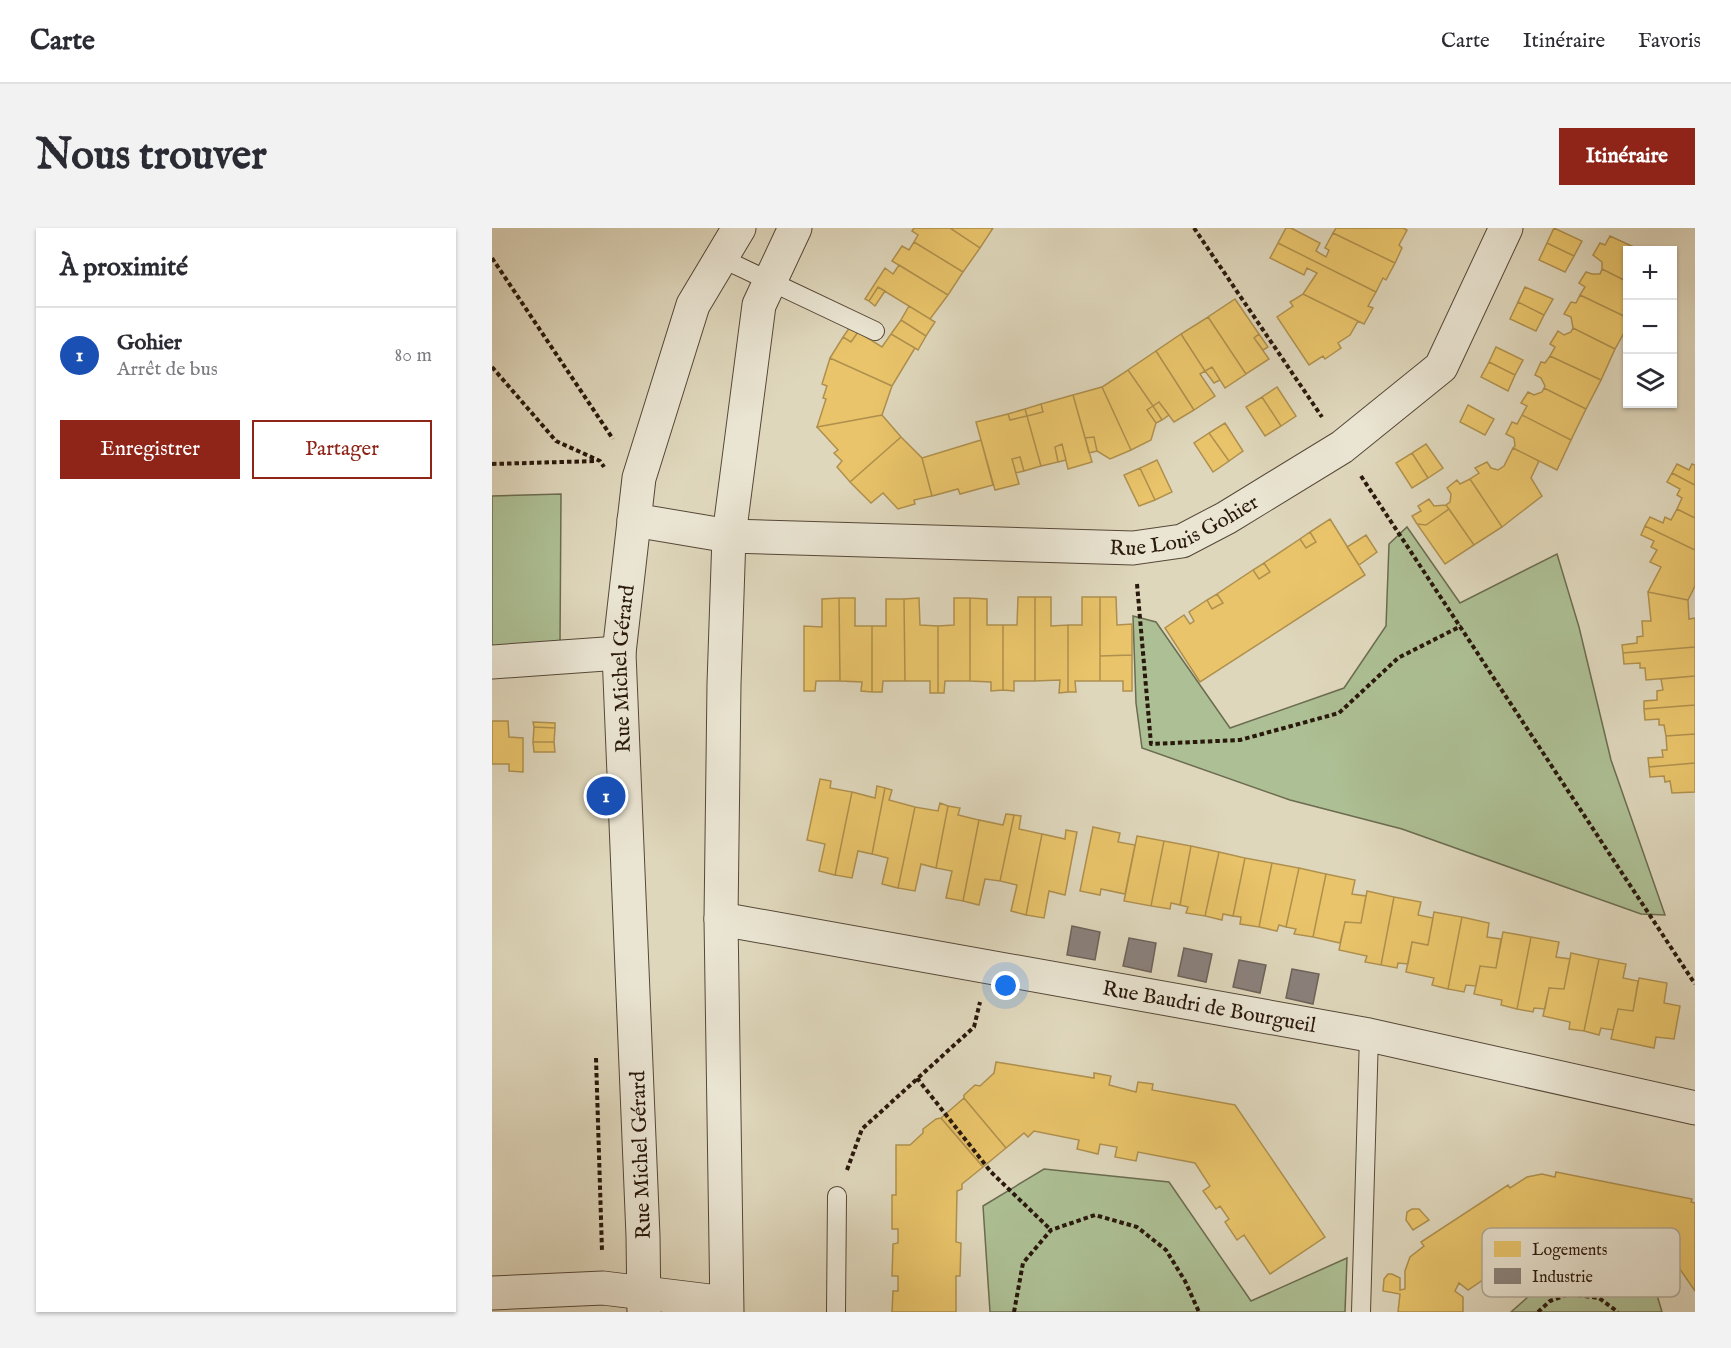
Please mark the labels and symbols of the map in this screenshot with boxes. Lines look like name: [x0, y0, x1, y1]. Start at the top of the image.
street label: Rue Louis Gohier: [1109, 489, 1264, 563]
street label: Rue Michel Gérard: [607, 583, 642, 753]
pin: 1: [586, 774, 626, 818]
your location: [991, 971, 1020, 1000]
street label: Rue Baudri de Bourgueil: [1100, 976, 1318, 1040]
street label: Rue Michel Gérard: [625, 1070, 658, 1240]
legend: [1482, 1228, 1680, 1297]
text: Logements: [1532, 1241, 1608, 1261]
text: Industrie: [1532, 1268, 1593, 1288]

